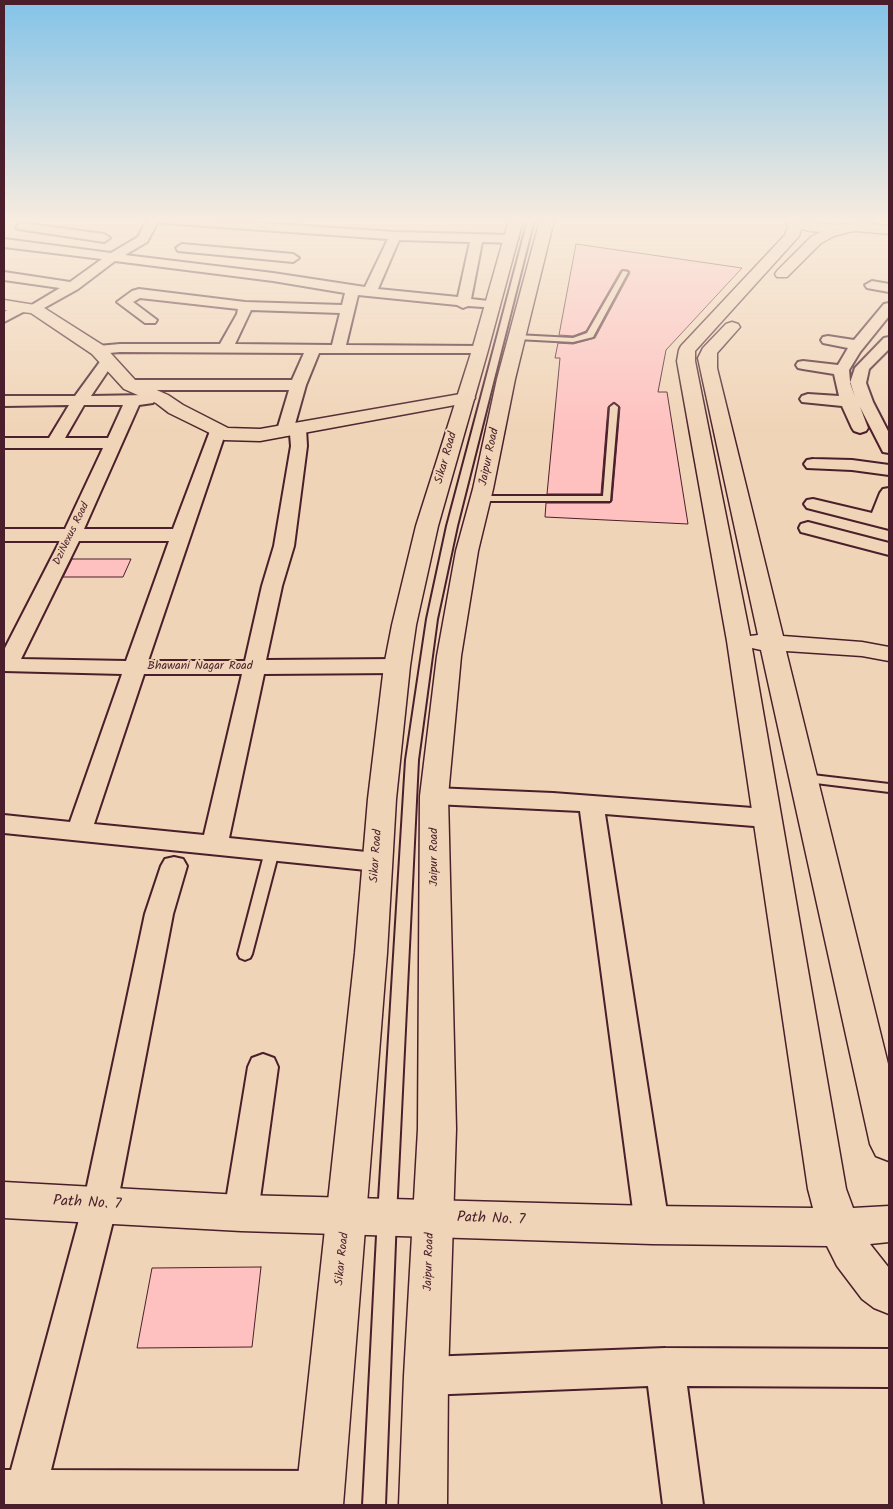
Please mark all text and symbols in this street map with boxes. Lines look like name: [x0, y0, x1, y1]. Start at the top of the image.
street label: Jaipur Road: [477, 427, 503, 487]
street label: Sikar Road: [433, 430, 461, 486]
street label: DziNexus Road: [51, 501, 93, 567]
street label: Bhawani Nagar Road: [147, 660, 253, 674]
street label: Jaipur Road: [428, 828, 442, 886]
street label: Sikar Road: [368, 829, 386, 883]
street label: Path No. 7: [52, 1193, 122, 1215]
street label: Path No. 7: [456, 1210, 526, 1230]
street label: Sikar Road: [333, 1232, 353, 1286]
street label: Jaipur Road: [422, 1233, 438, 1291]

